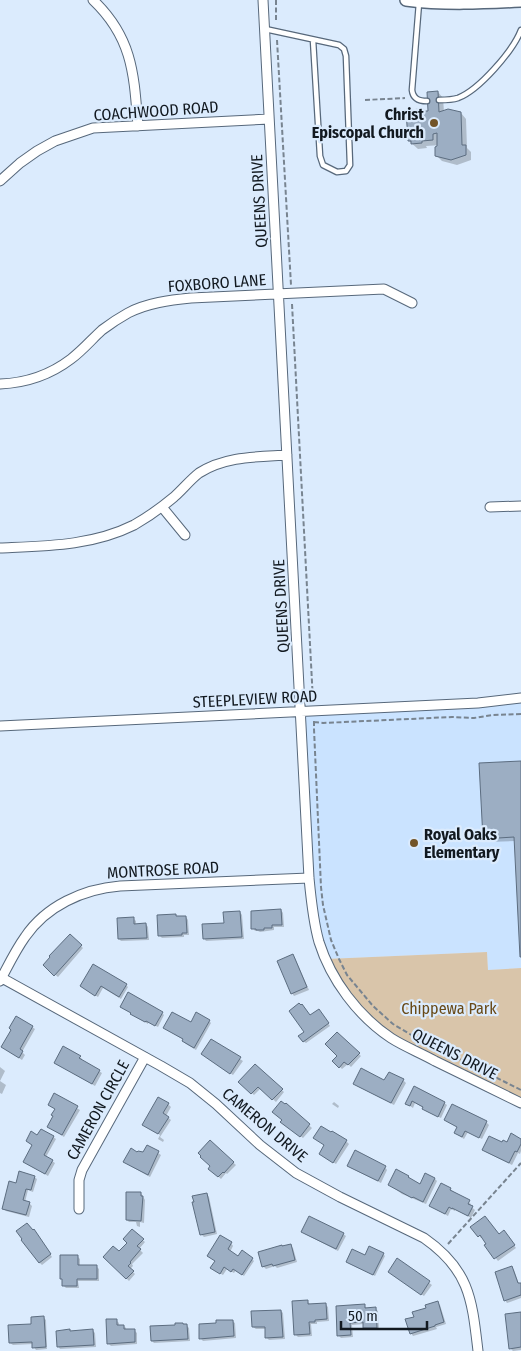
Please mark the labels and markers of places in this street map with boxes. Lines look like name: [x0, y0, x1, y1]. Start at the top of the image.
place label: Christ Episcopal Church: [312, 105, 424, 142]
marker: Christ Episcopal Church: [428, 117, 440, 129]
place label: Royal Oaks Elementary: [424, 825, 500, 862]
marker: Royal Oaks Elementary: [408, 837, 420, 849]

